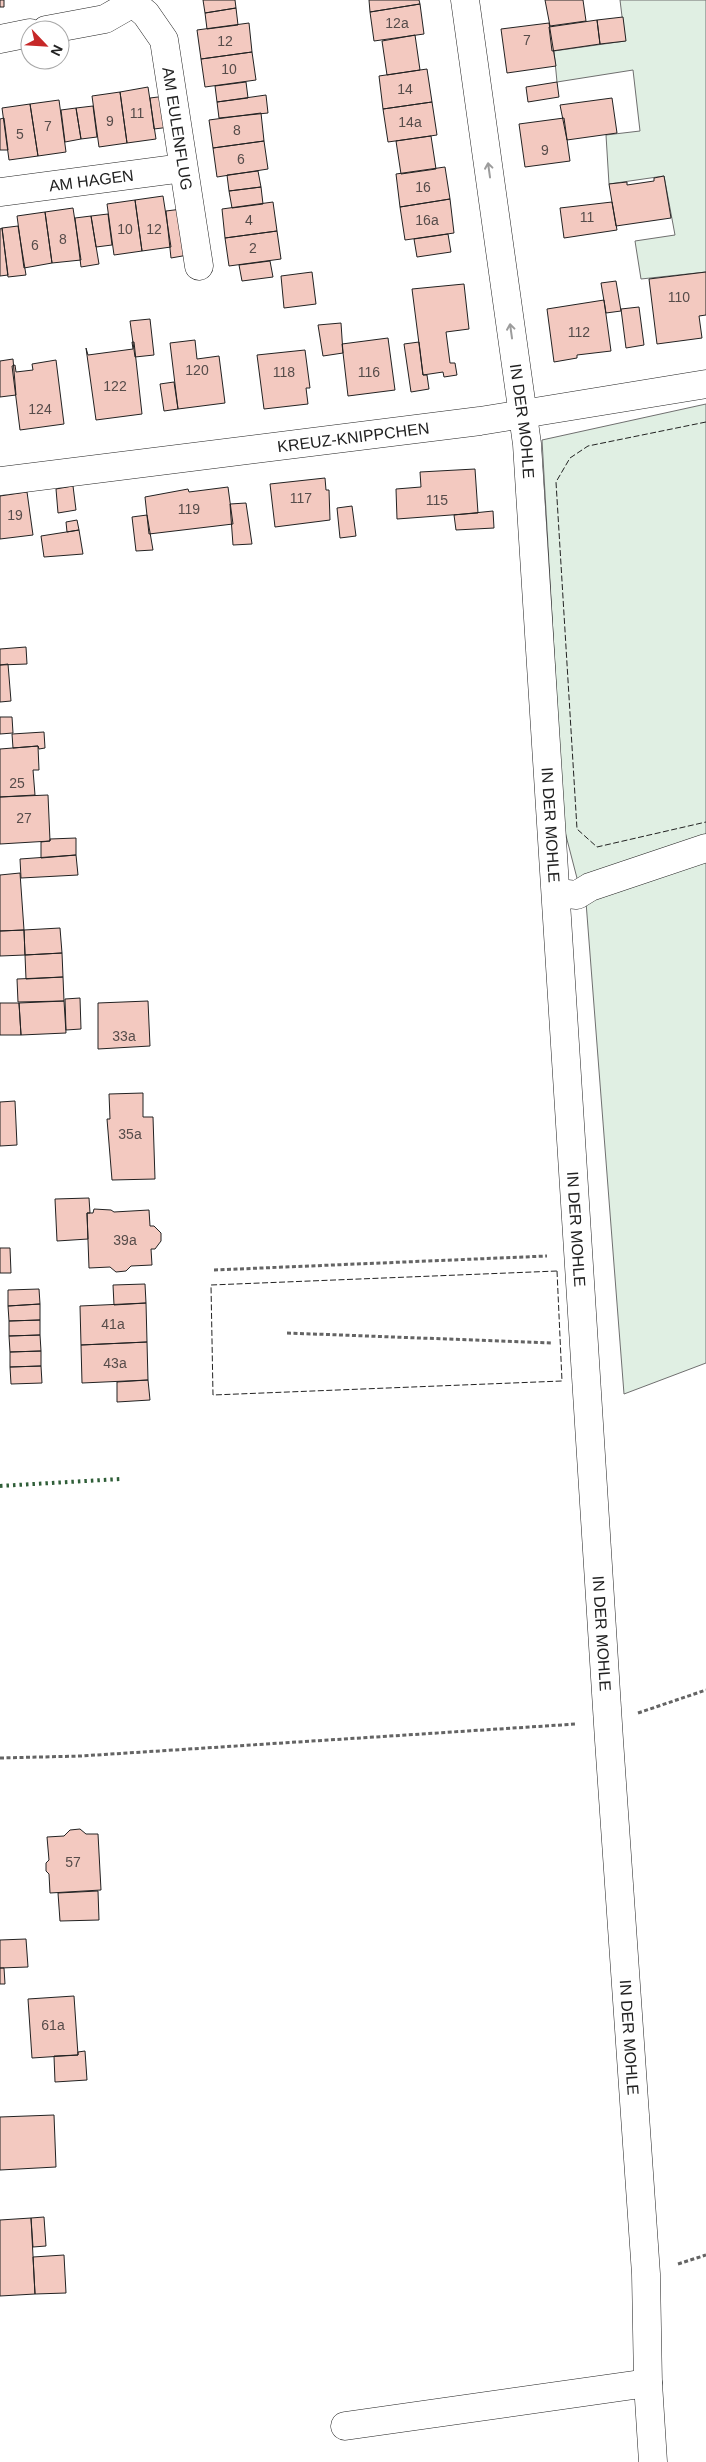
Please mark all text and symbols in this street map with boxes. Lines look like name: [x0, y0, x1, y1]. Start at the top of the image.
house number: 12a: [385, 15, 409, 31]
north arrow: [20, 20, 70, 70]
house number: 7: [523, 32, 531, 48]
house number: 12: [217, 33, 233, 49]
text: N: [47, 43, 66, 58]
house number: 10: [221, 61, 237, 77]
street label: AM EULENFLUG: [159, 66, 195, 192]
house number: 14: [397, 81, 413, 97]
house number: 11: [130, 105, 144, 121]
house number: 9: [106, 113, 114, 129]
house number: 14a: [398, 114, 422, 130]
house number: 7: [44, 118, 52, 134]
house number: 8: [233, 122, 241, 138]
house number: 5: [16, 126, 24, 142]
house number: 9: [541, 142, 549, 158]
house number: 6: [237, 151, 245, 167]
one-way arrow: [484, 162, 494, 178]
street label: AM HAGEN: [48, 167, 135, 195]
house number: 16: [415, 179, 431, 195]
house number: 11: [580, 209, 594, 225]
house number: 4: [245, 212, 253, 228]
house number: 16a: [415, 212, 439, 228]
house number: 10: [117, 221, 133, 237]
house number: 12: [146, 221, 162, 237]
house number: 8: [59, 231, 67, 247]
house number: 6: [31, 237, 39, 253]
house number: 2: [249, 240, 257, 256]
house number: 110: [668, 289, 690, 305]
one-way arrow: [506, 323, 516, 339]
house number: 112: [568, 324, 590, 340]
house number: 120: [185, 362, 209, 378]
street label: IN DER MOHLE: [507, 363, 537, 479]
house number: 118: [273, 364, 295, 380]
house number: 116: [358, 364, 380, 380]
house number: 122: [103, 378, 127, 394]
house number: 124: [28, 401, 52, 417]
street label: KREUZ-KNIPPCHEN: [276, 419, 430, 455]
house number: 117: [290, 490, 312, 506]
house number: 115: [426, 492, 448, 508]
house number: 119: [178, 501, 200, 517]
house number: 19: [7, 507, 23, 523]
street label: IN DER MOHLE: [538, 767, 563, 883]
house number: 25: [9, 775, 25, 791]
house number: 27: [16, 810, 32, 826]
house number: 33a: [112, 1028, 136, 1044]
house number: 35a: [118, 1126, 142, 1142]
street label: IN DER MOHLE: [564, 1171, 588, 1287]
house number: 39a: [113, 1232, 137, 1248]
house number: 41a: [101, 1316, 125, 1332]
house number: 43a: [103, 1355, 127, 1371]
street label: IN DER MOHLE: [590, 1575, 614, 1692]
house number: 57: [65, 1854, 81, 1870]
street label: IN DER MOHLE: [617, 1979, 642, 2096]
house number: 61a: [41, 2017, 65, 2033]

